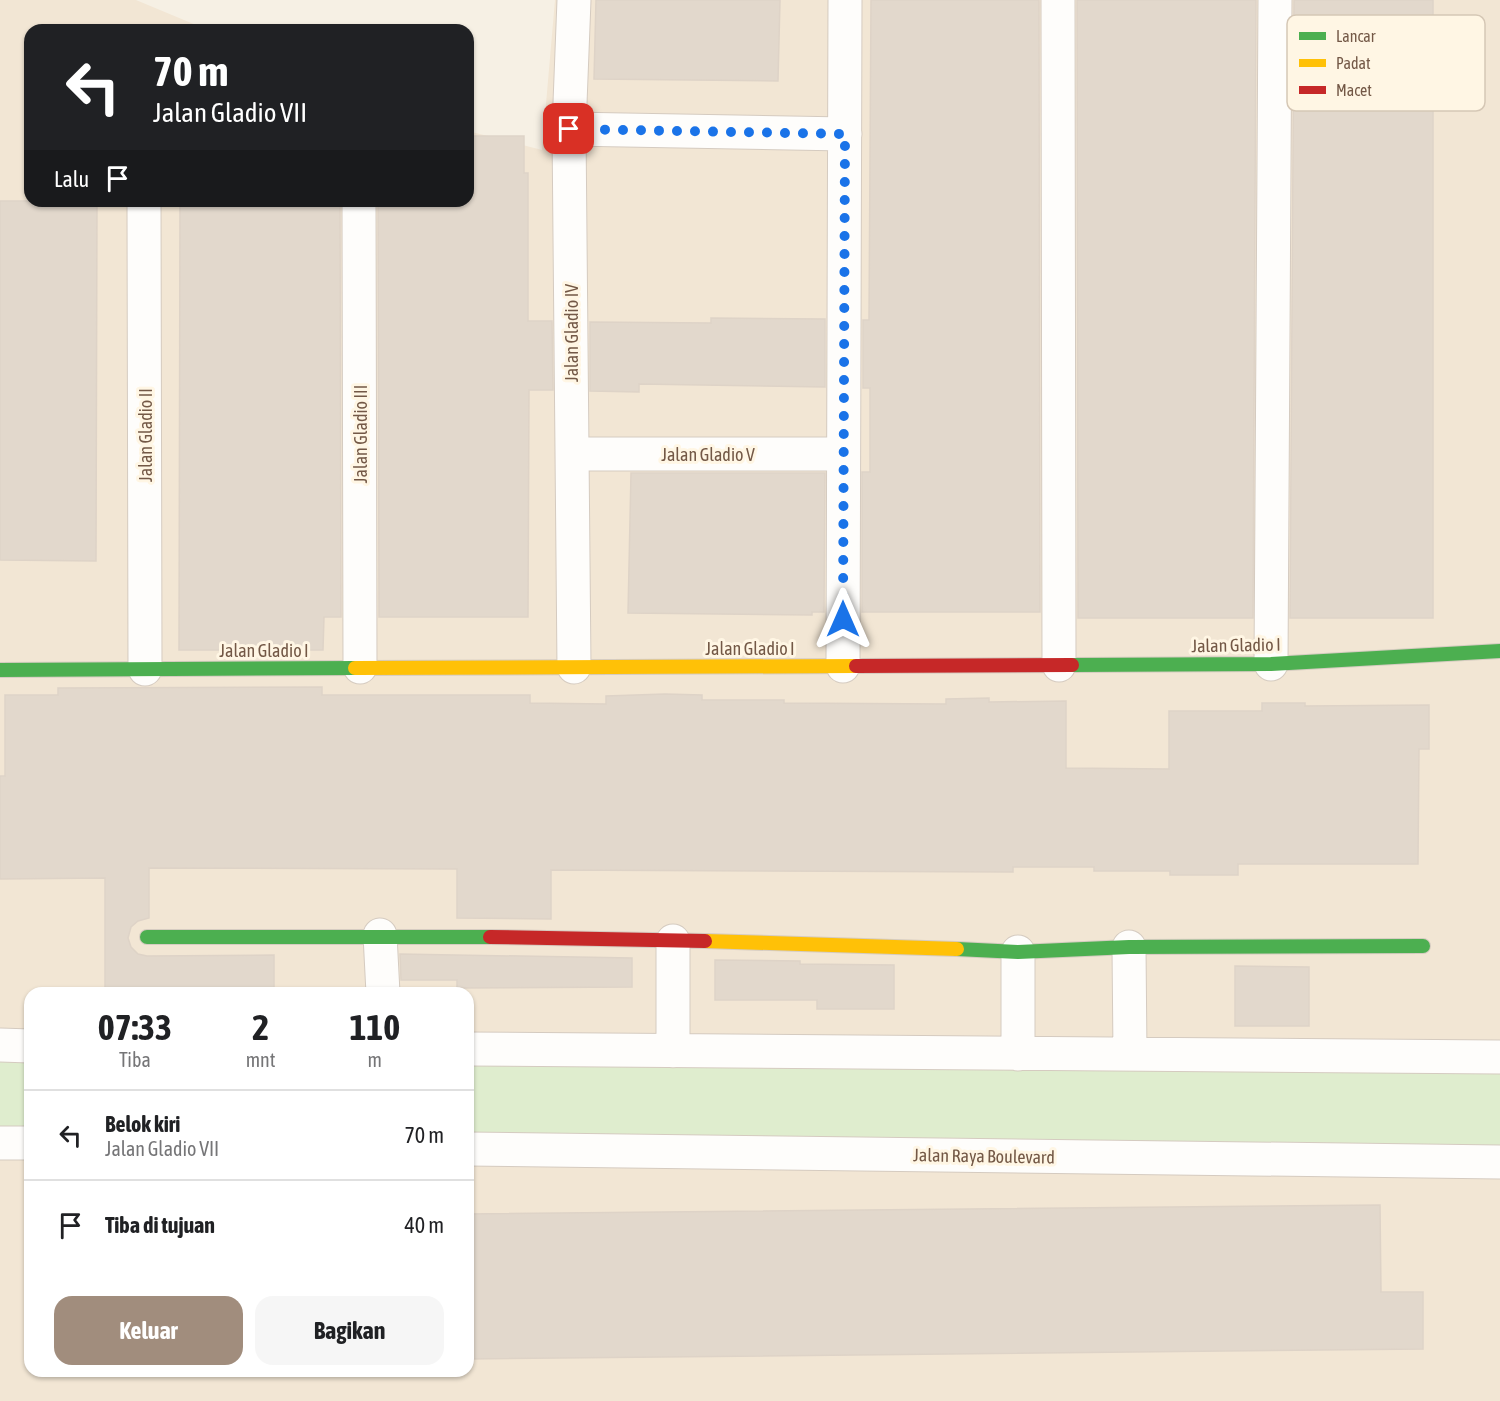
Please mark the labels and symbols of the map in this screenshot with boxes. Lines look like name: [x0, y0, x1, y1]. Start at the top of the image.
legend: [1287, 15, 1485, 111]
text: Lancar: [1336, 27, 1376, 45]
text: Padat: [1336, 54, 1371, 72]
text: Macet: [1336, 81, 1372, 99]
pin: [543, 103, 594, 154]
street label: Jalan Gladio IV: [561, 284, 582, 382]
street label: Jalan Gladio III: [350, 385, 371, 483]
street label: Jalan Gladio II: [135, 388, 156, 482]
street label: Jalan Gladio V: [661, 444, 755, 465]
position arrow: [811, 587, 875, 651]
street label: Jalan Gladio I: [1191, 634, 1281, 656]
street label: Jalan Gladio I: [705, 638, 795, 659]
street label: Jalan Gladio I: [219, 640, 309, 661]
street label: Jalan Raya Boulevard: [913, 1144, 1055, 1168]

